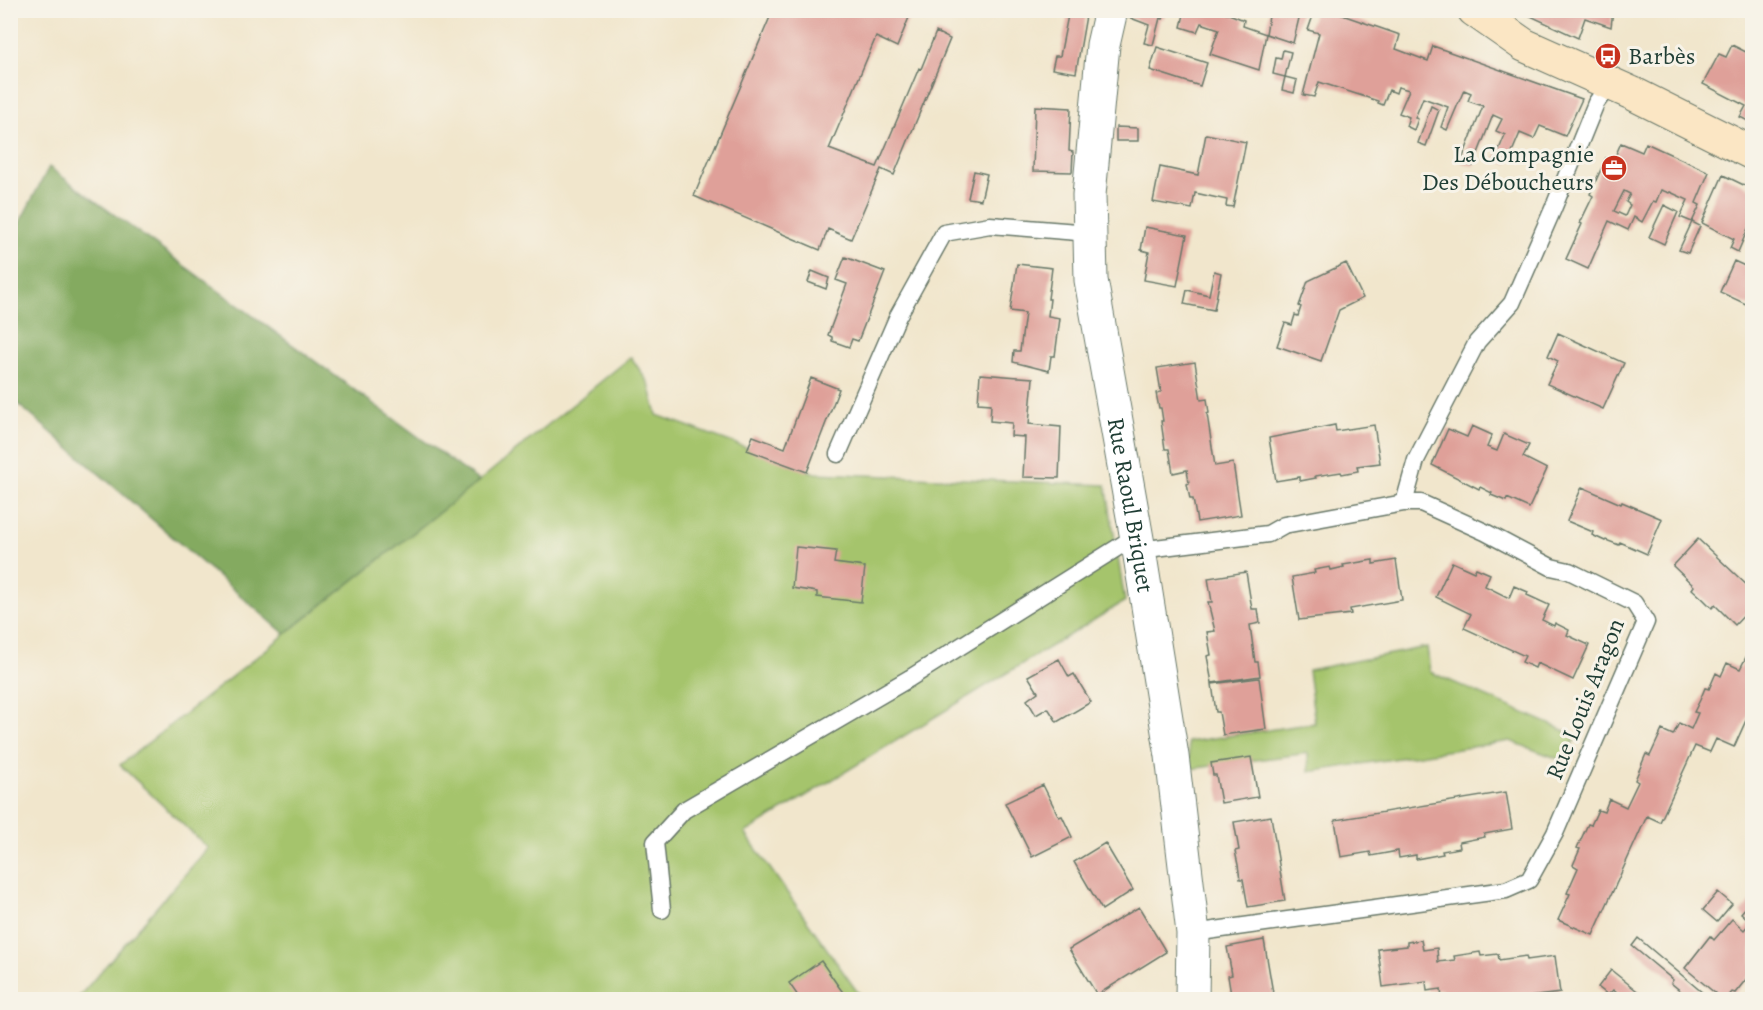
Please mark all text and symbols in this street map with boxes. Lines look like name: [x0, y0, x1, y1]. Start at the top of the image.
place label: Barbès: [1628, 40, 1695, 72]
bus stop icon: Barbès: [1593, 41, 1623, 71]
place label: La Compagnie Des Déboucheurs: [1422, 138, 1594, 198]
office icon: La Compagnie Des Déboucheurs: [1599, 153, 1629, 183]
street label: Rue Raoul Briquet: [1100, 415, 1162, 595]
street label: Rue Louis Aragon: [1538, 613, 1632, 785]

